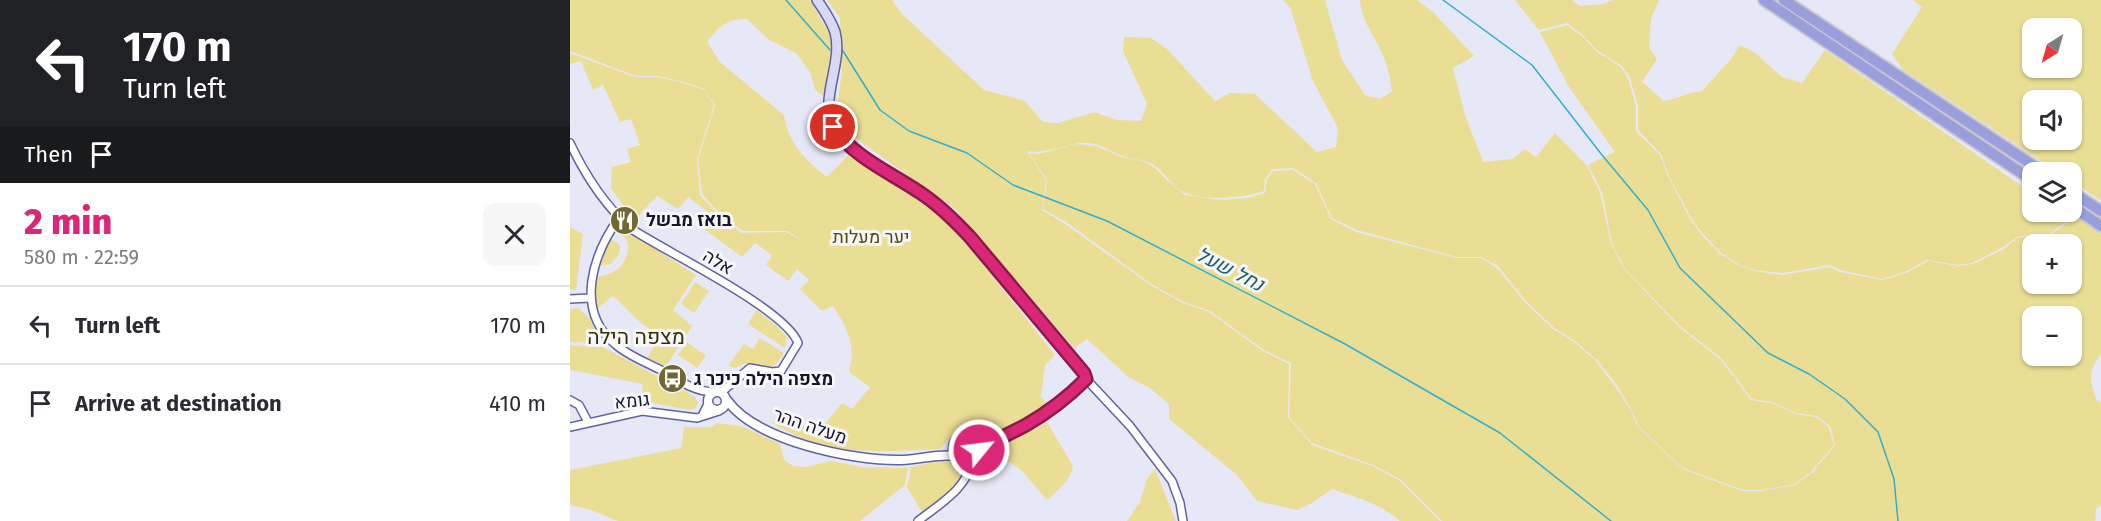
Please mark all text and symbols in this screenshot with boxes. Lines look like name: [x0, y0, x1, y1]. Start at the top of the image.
north arrow: [2022, 18, 2082, 78]
map controls: [2022, 18, 2082, 366]
text: 170 m: [123, 22, 232, 72]
icon: left: [24, 24, 102, 102]
text: Turn left: [123, 73, 226, 105]
button: sound: [2022, 90, 2082, 150]
pin: [807, 101, 858, 152]
icon: arrive: [816, 110, 849, 143]
icon: arrive: [85, 138, 118, 171]
text: Then: [24, 141, 73, 168]
button: layers: [2022, 162, 2082, 222]
text: 2 min: [24, 200, 112, 244]
button: close: [483, 203, 546, 266]
restaurant icon: בואז מבשל: [609, 204, 641, 236]
place label: בואז מבשל: [646, 209, 732, 231]
park label: יער מעלות: [832, 226, 910, 248]
button: +: [2022, 234, 2082, 294]
water label: נחל שעל: [1192, 242, 1269, 297]
text: 580 m · 22:59: [24, 245, 139, 269]
street label: אלה: [699, 245, 737, 279]
button: −: [2022, 306, 2082, 366]
icon: left: [24, 309, 57, 342]
text: Turn left: [75, 312, 160, 339]
text: 170 m: [490, 312, 546, 339]
district label: מצפה הילה: [587, 324, 685, 350]
bus stop icon: מצפה הילה כיכר ג: [657, 363, 689, 395]
place label: מצפה הילה כיכר ג: [694, 368, 833, 390]
icon: arrive: [24, 387, 57, 420]
street label: גומא: [613, 388, 651, 414]
text: Arrive at destination: [75, 390, 282, 417]
text: 410 m: [489, 390, 546, 417]
street label: מעלה ההר: [770, 403, 850, 449]
position arrow: [947, 418, 1011, 482]

